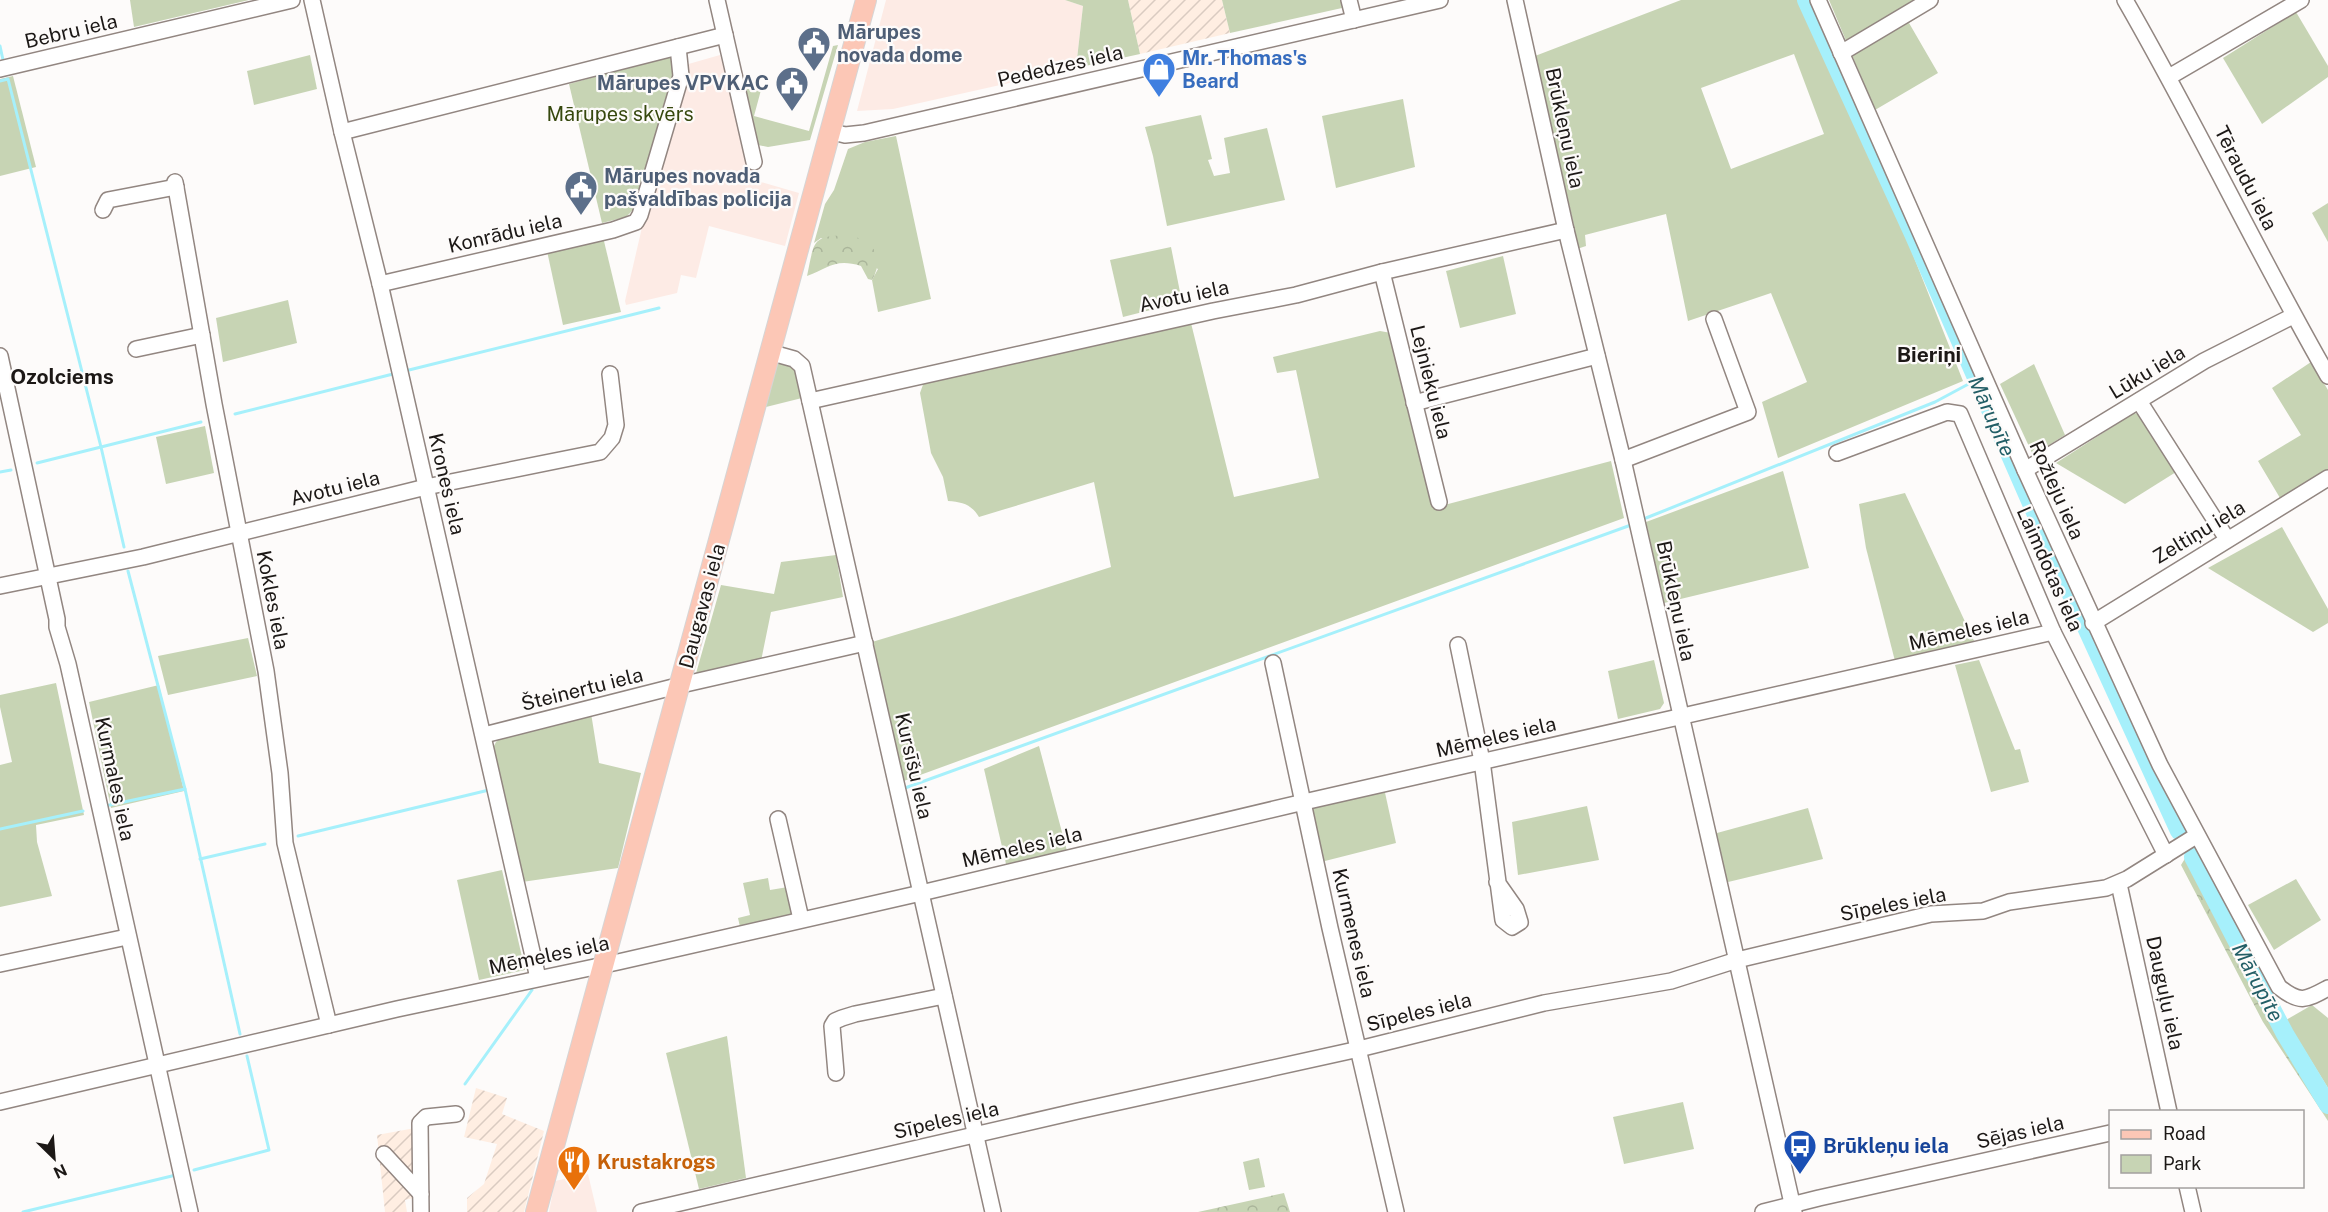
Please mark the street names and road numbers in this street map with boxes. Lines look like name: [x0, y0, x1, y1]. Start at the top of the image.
street label: Bebru iela: [22, 9, 120, 53]
street label: Pededzes iela: [995, 40, 1125, 92]
street label: Brūkleņu iela: [1541, 66, 1589, 190]
street label: Tēraudu iela: [2210, 122, 2282, 234]
street label: Konrādu iela: [446, 208, 564, 258]
street label: Avotu iela: [1137, 275, 1231, 317]
street label: Lejnieku iela: [1405, 323, 1457, 441]
street label: Lūku iela: [2105, 340, 2189, 404]
street label: Krones iela: [424, 431, 470, 537]
street label: Rožleju iela: [2025, 437, 2089, 543]
street label: Avotu iela: [288, 465, 382, 511]
street label: Zeltiņu iela: [2149, 495, 2249, 569]
street label: Laimdotas iela: [2012, 503, 2088, 635]
street label: Brūkleņu iela: [1652, 539, 1700, 663]
street label: Daugavas iela: [674, 541, 730, 671]
street label: Kokles iela: [252, 548, 294, 652]
street label: Mēmeles iela: [1907, 605, 2031, 655]
street label: Šteinertu iela: [519, 662, 645, 716]
street label: Kursīšu iela: [890, 711, 938, 821]
street label: Mēmeles iela: [1434, 712, 1558, 762]
street label: Kurmales iela: [90, 715, 140, 843]
street label: Mēmeles iela: [960, 822, 1084, 872]
street label: Kurmenes iela: [1327, 866, 1381, 1000]
street label: Sīpeles iela: [1838, 882, 1948, 926]
street label: Mēmeles iela: [487, 931, 611, 979]
street label: Dauguļu iela: [2141, 934, 2189, 1052]
street label: Sīpeles iela: [1364, 987, 1474, 1037]
street label: Sīpeles iela: [891, 1096, 1001, 1144]
street label: Sējas iela: [1974, 1110, 2066, 1154]

